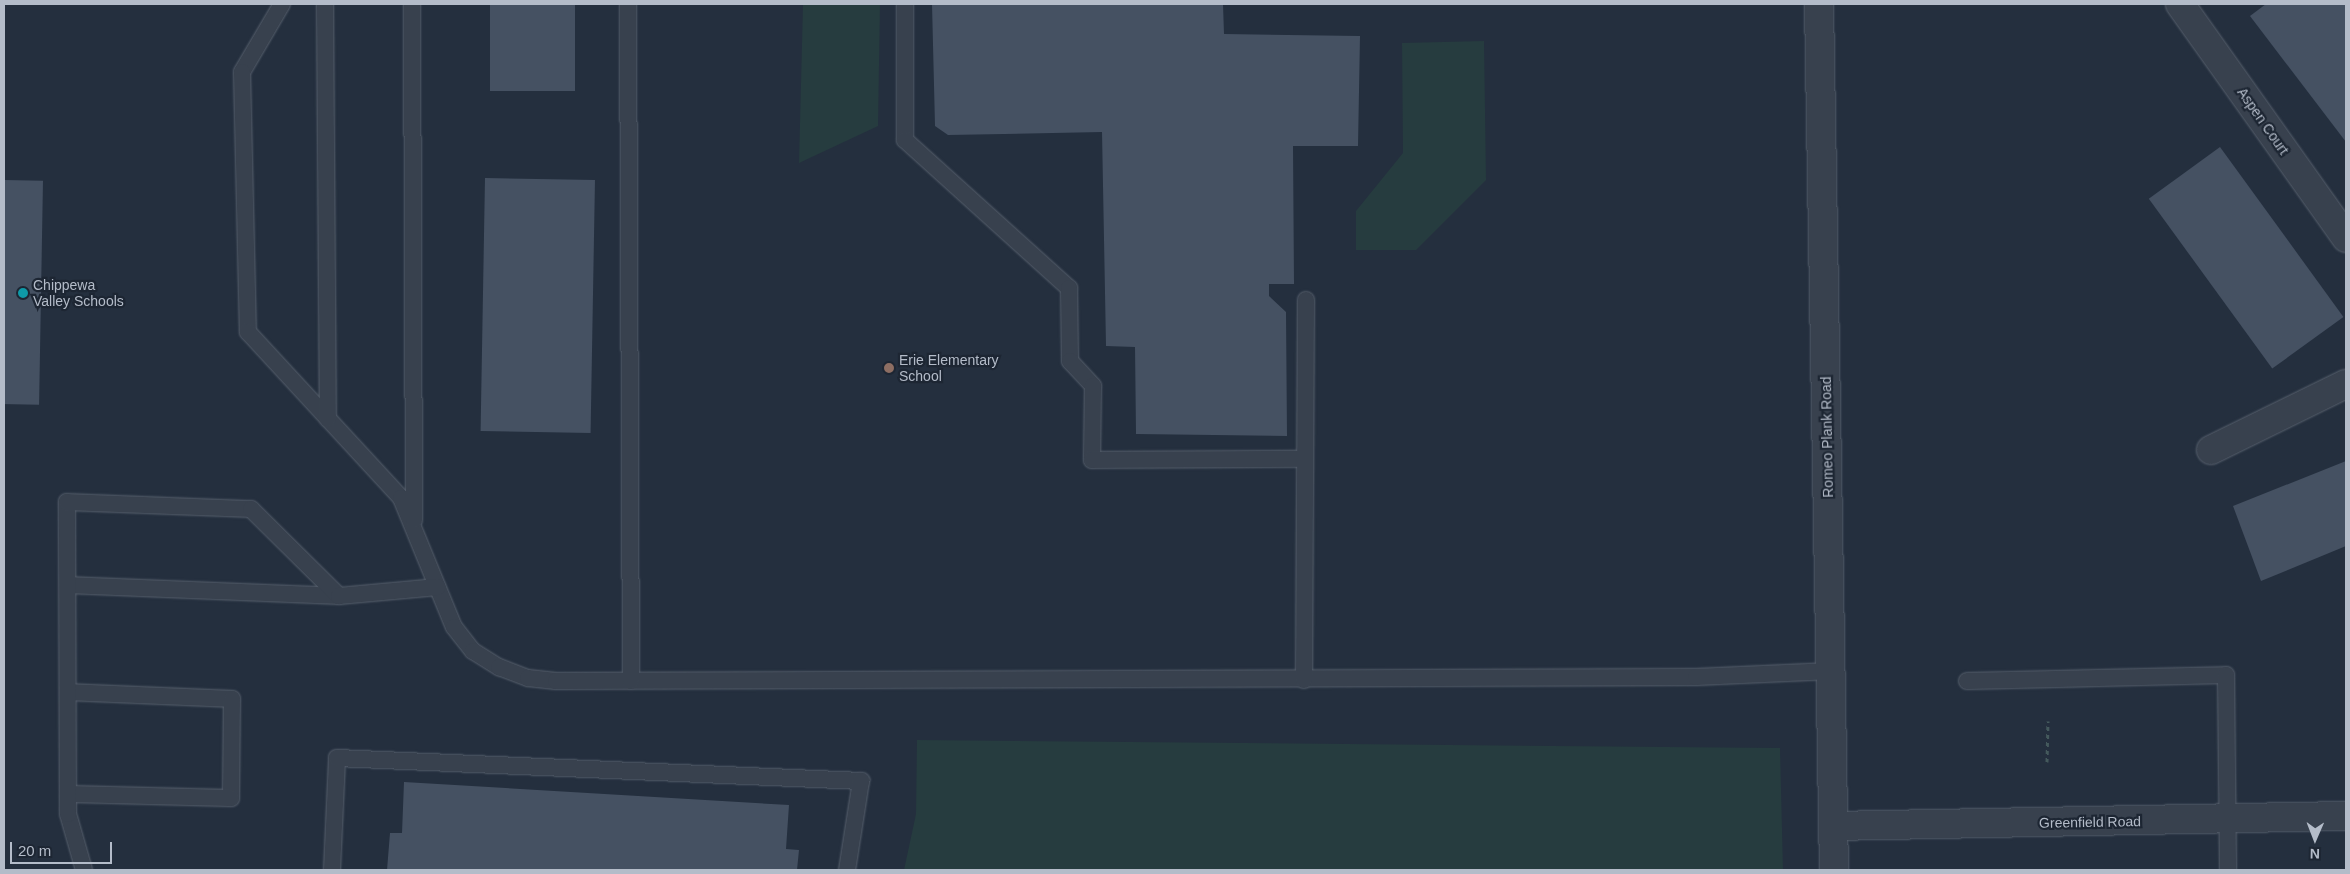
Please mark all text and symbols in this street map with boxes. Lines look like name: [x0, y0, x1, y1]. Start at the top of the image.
street label: Aspen Court: [2234, 84, 2292, 158]
place label: Chippewa Valley Schools: [33, 277, 124, 310]
marker: Chippewa Valley Schools: [17, 287, 29, 299]
place label: Erie Elementary School: [899, 352, 999, 384]
marker: Erie Elementary School: [883, 362, 895, 374]
street label: Romeo Plank Road: [1818, 376, 1836, 498]
street label: Greenfield Road: [2039, 813, 2141, 831]
north arrow: [2290, 814, 2340, 864]
scale bar: [12, 832, 115, 864]
text: 20 m: [18, 842, 51, 859]
text: N: [2310, 846, 2320, 862]

